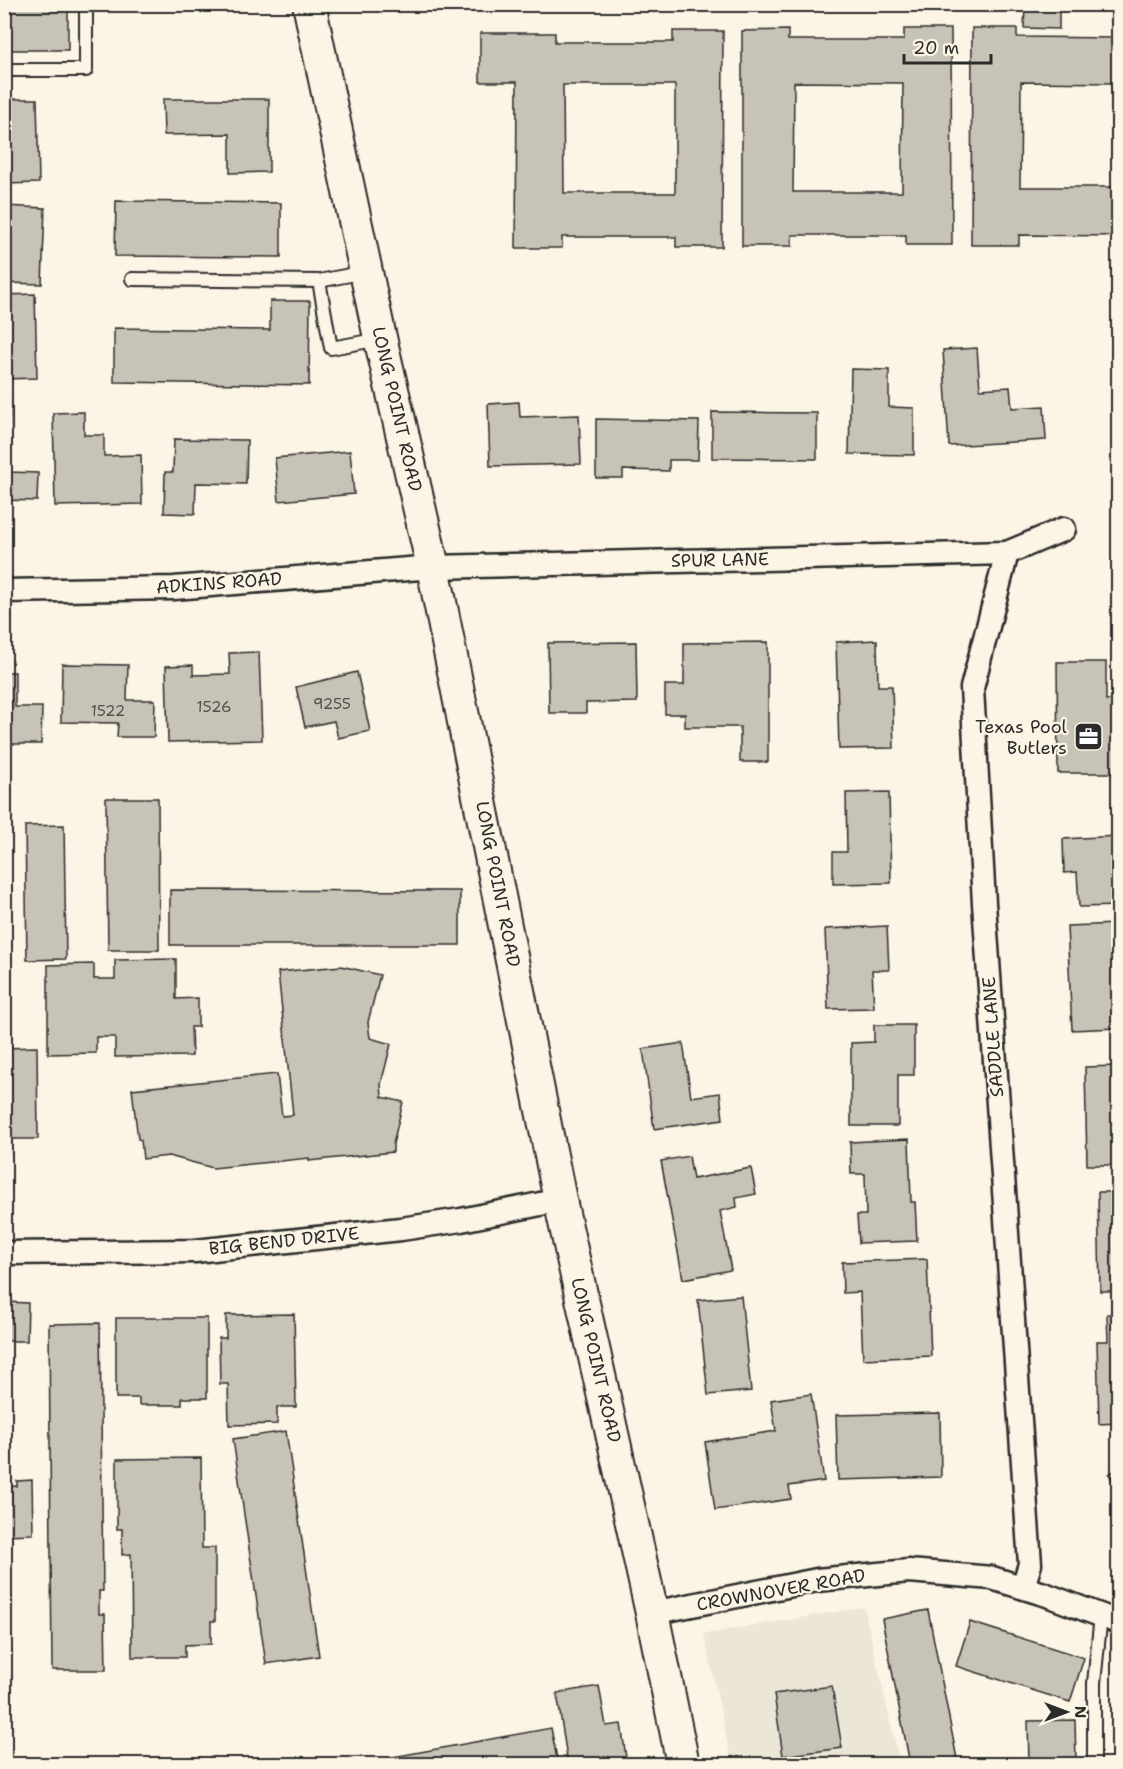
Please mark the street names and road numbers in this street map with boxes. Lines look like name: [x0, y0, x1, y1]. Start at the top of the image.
street label: LONG POINT ROAD: [366, 324, 428, 494]
street label: SPUR LANE: [671, 547, 769, 573]
street label: ADKINS ROAD: [155, 567, 283, 599]
street label: LONG POINT ROAD: [470, 799, 526, 969]
street label: SADDLE LANE: [977, 976, 1009, 1098]
street label: BIG BEND DRIVE: [208, 1221, 360, 1261]
street label: LONG POINT ROAD: [565, 1275, 627, 1445]
street label: CROWNOVER ROAD: [695, 1563, 867, 1617]

